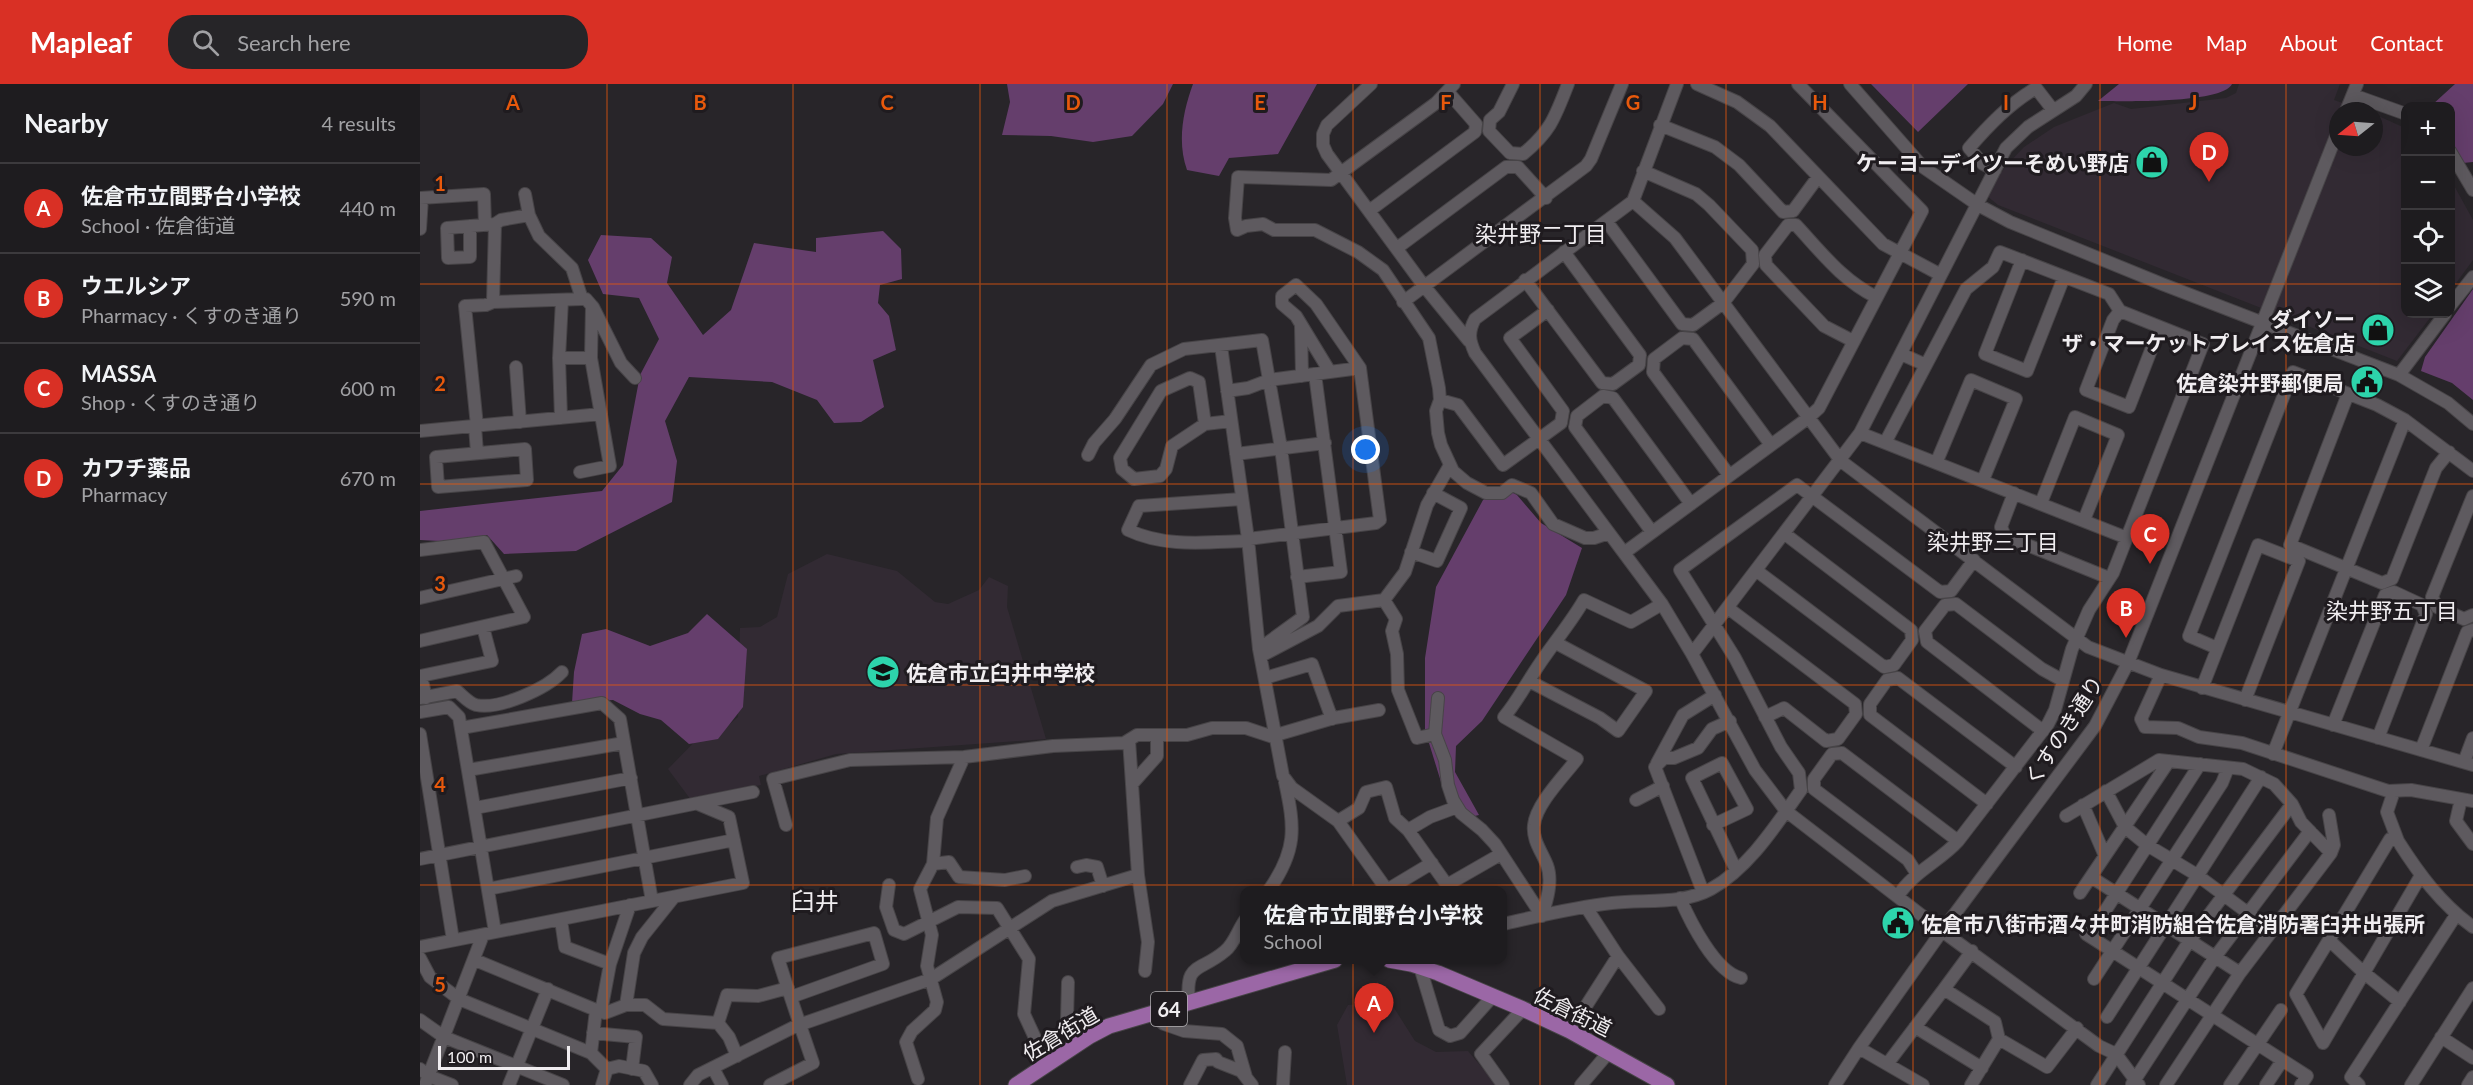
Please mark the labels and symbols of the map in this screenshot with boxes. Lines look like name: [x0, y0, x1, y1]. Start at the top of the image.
text: A: [505, 90, 520, 114]
text: B: [693, 90, 707, 114]
text: C: [880, 90, 894, 114]
text: D: [1065, 90, 1081, 114]
text: E: [1254, 90, 1266, 114]
text: F: [1440, 90, 1452, 114]
text: G: [1626, 90, 1640, 114]
text: H: [1812, 90, 1828, 114]
text: I: [2003, 90, 2009, 114]
text: J: [2189, 90, 2197, 114]
north arrow: [2329, 102, 2383, 156]
pin: D: [2190, 132, 2228, 182]
shop icon: ケーヨーデイツーそめい野店: [2134, 144, 2170, 180]
place label: ケーヨーデイツーそめい野店: [1856, 150, 2129, 175]
text: 1: [434, 171, 446, 195]
district label: 染井野二丁目: [1475, 220, 1607, 247]
place label: ダイソー ザ・マーケットプレイス佐倉店: [2062, 306, 2355, 355]
shop icon: ダイソー ザ・マーケットプレイス佐倉店: [2360, 312, 2396, 348]
public building icon: 佐倉染井野郵便局: [2349, 364, 2385, 400]
place label: 佐倉染井野郵便局: [2176, 370, 2344, 395]
text: 2: [434, 371, 446, 395]
your location: [1351, 435, 1380, 464]
pin: C: [2130, 514, 2170, 564]
district label: 染井野三丁目: [1927, 528, 2059, 555]
text: 3: [434, 571, 446, 595]
pin: B: [2106, 588, 2146, 638]
district label: 染井野五丁目: [2326, 597, 2458, 624]
school or university icon: 佐倉市立臼井中学校: [865, 654, 901, 690]
place label: 佐倉市立臼井中学校: [906, 660, 1095, 685]
street label: くすのき通り: [2018, 671, 2108, 789]
text: 4: [434, 772, 446, 796]
district label: 臼井: [791, 886, 839, 915]
public building icon: 佐倉市八街市酒々井町消防組合佐倉消防署臼井出張所: [1880, 905, 1916, 941]
place label: 佐倉市八街市酒々井町消防組合佐倉消防署臼井出張所: [1921, 911, 2425, 936]
text: 5: [434, 972, 446, 996]
street label: 佐倉街道: [1530, 981, 1616, 1041]
pin: A: [1354, 984, 1394, 1033]
road number: 64: [1151, 992, 1187, 1026]
street label: 佐倉街道: [1018, 1001, 1102, 1065]
scale bar: [438, 1043, 570, 1070]

